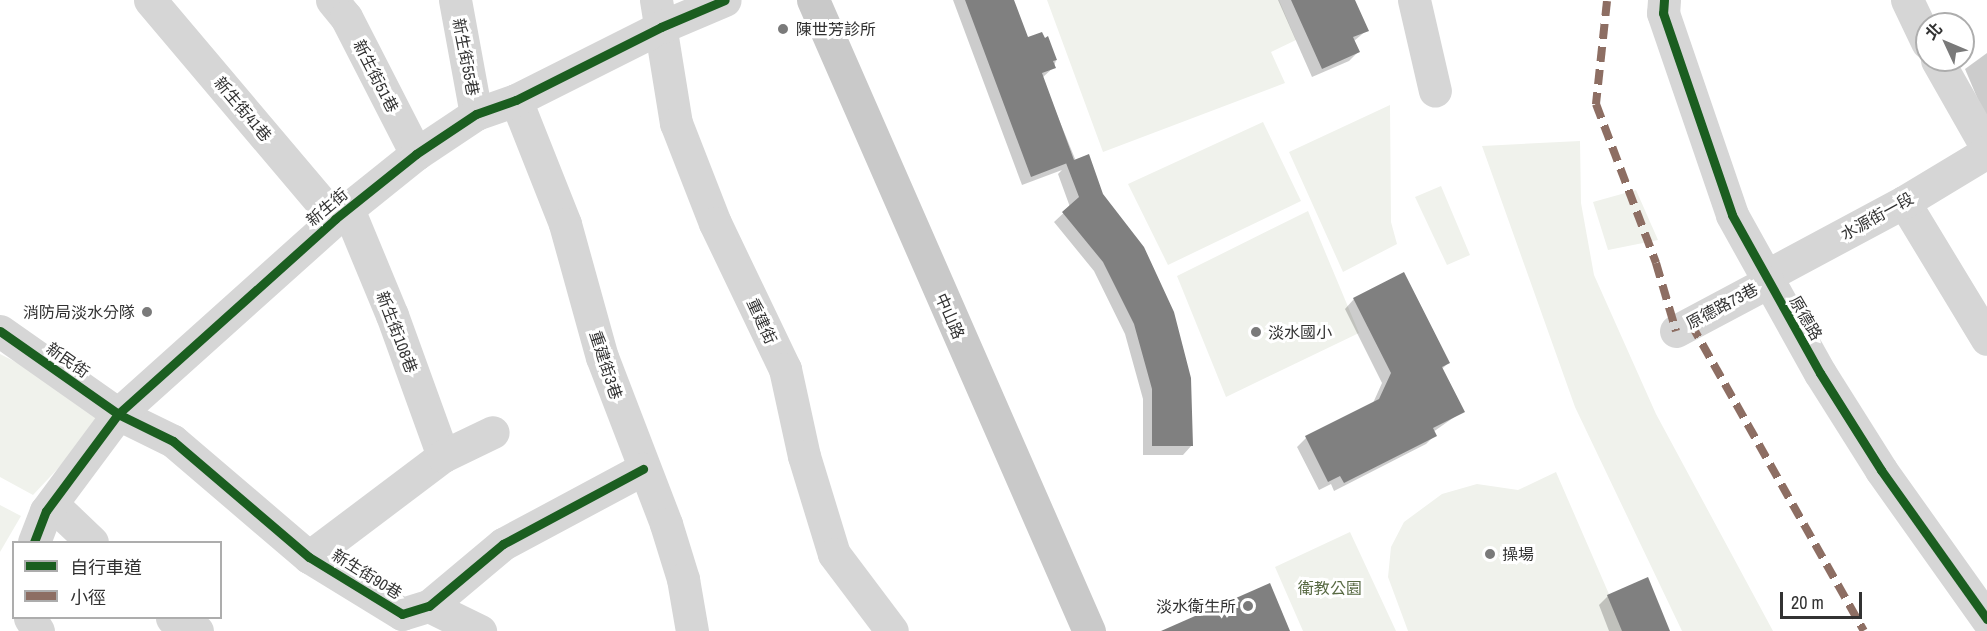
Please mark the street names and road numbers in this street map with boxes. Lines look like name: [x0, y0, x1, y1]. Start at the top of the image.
street label: 新生街55巷: [449, 17, 483, 97]
street label: 新生街51巷: [350, 37, 402, 115]
street label: 新生街41巷: [210, 73, 276, 145]
street label: 新生街: [302, 184, 352, 230]
street label: 水源街一段: [1837, 188, 1917, 244]
street label: 原德路73巷: [1683, 279, 1761, 333]
street label: 新生街108巷: [373, 288, 421, 376]
street label: 中山路: [931, 290, 969, 342]
street label: 原德路: [1786, 292, 1826, 344]
street label: 重建街: [743, 295, 781, 347]
street label: 重建街3巷: [586, 328, 626, 402]
street label: 新民街: [43, 338, 93, 382]
street label: 新生街90巷: [329, 545, 405, 603]

